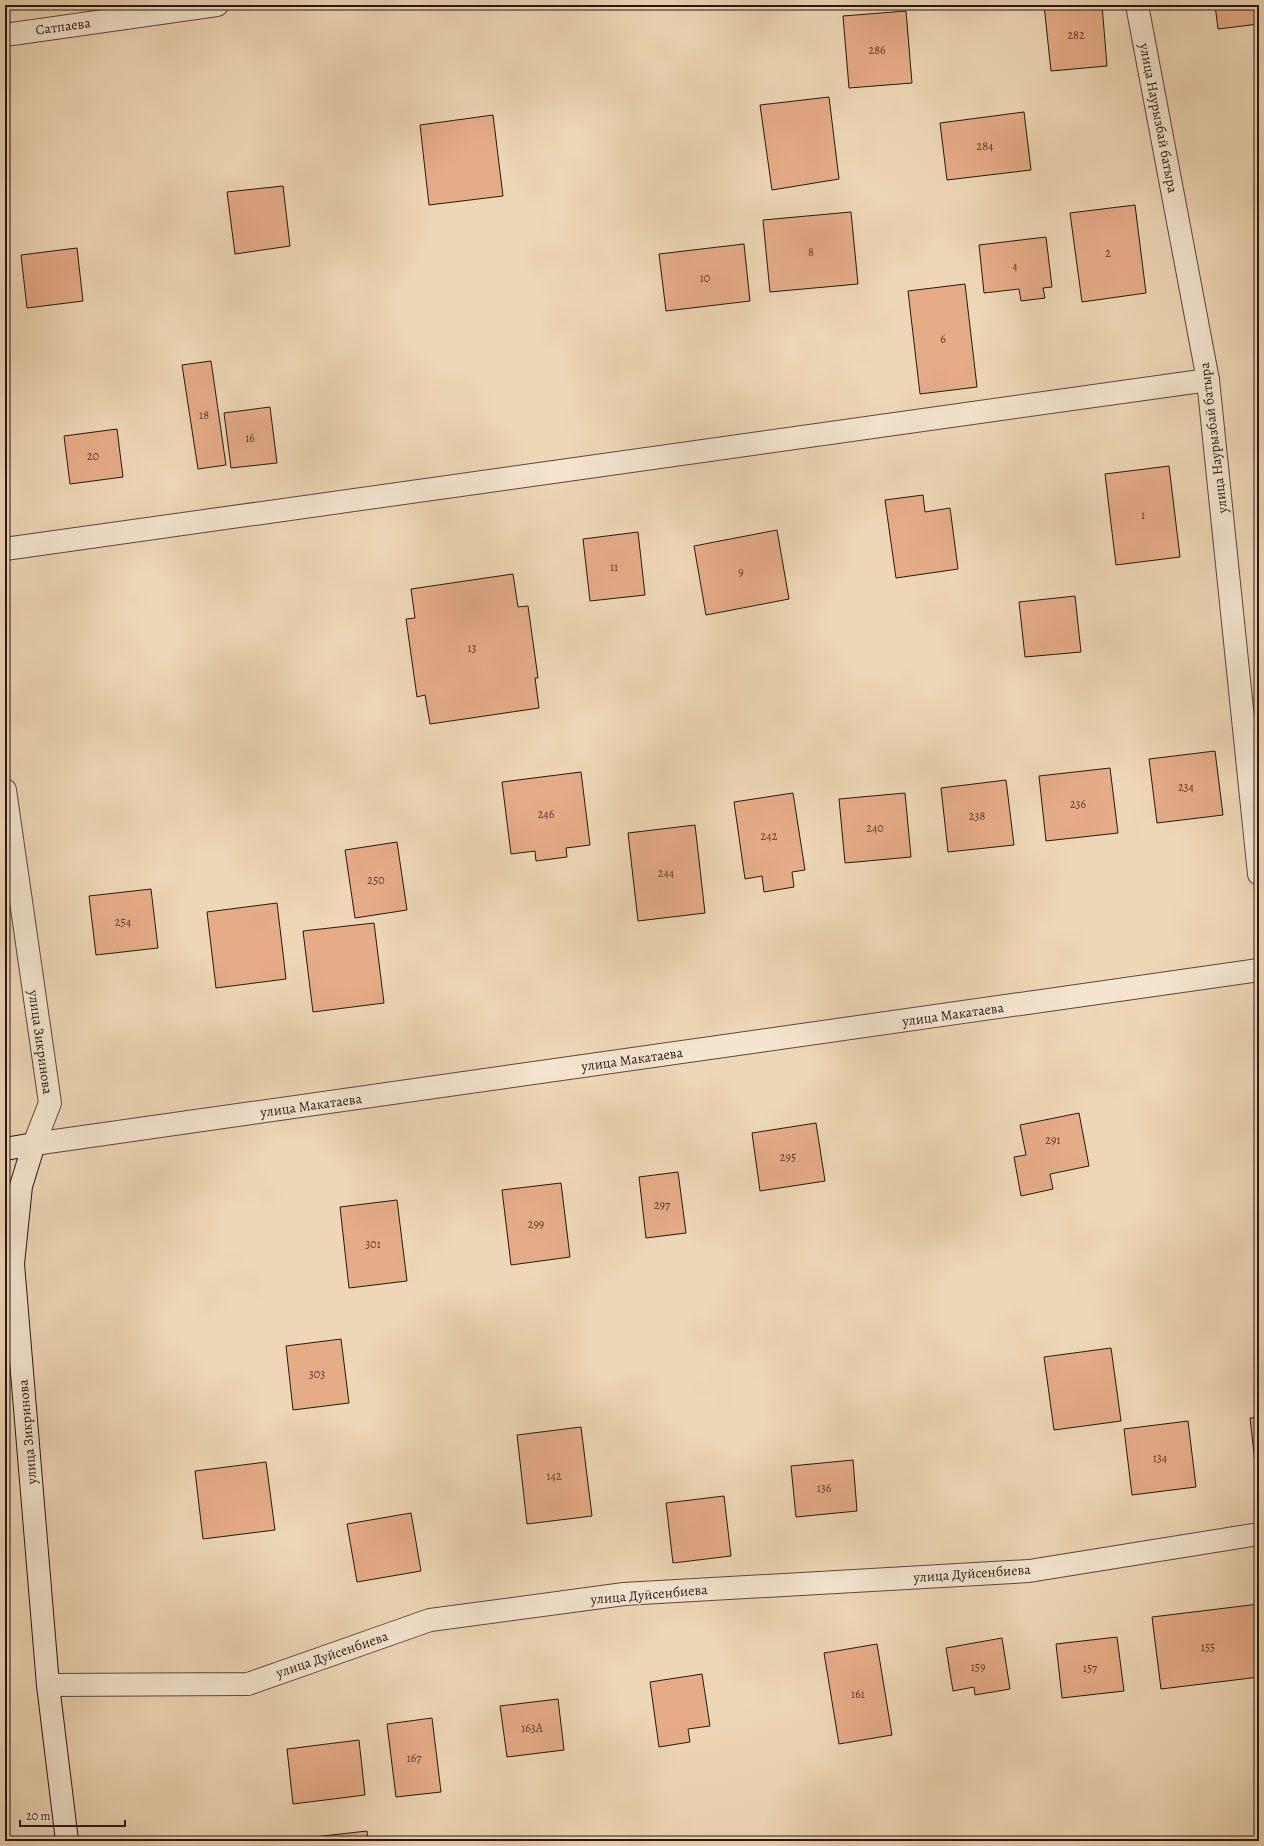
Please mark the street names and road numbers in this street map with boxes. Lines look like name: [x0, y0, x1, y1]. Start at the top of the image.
street label: Сатпаева: [34, 13, 92, 40]
street label: улица Наурызбай батыра: [1134, 41, 1182, 195]
street label: улица Наурызбай батыра: [1195, 361, 1232, 516]
street label: улица Зикринова: [24, 988, 57, 1096]
street label: улица Макатаева: [900, 998, 1006, 1031]
street label: улица Макатаева: [579, 1043, 685, 1076]
street label: улица Макатаева: [258, 1089, 364, 1122]
street label: улица Зикринова: [13, 1378, 42, 1486]
street label: улица Дуйсенбиева: [912, 1560, 1032, 1587]
street label: улица Дуйсенбиева: [589, 1580, 709, 1609]
street label: улица Дуйсенбиева: [273, 1626, 391, 1683]

